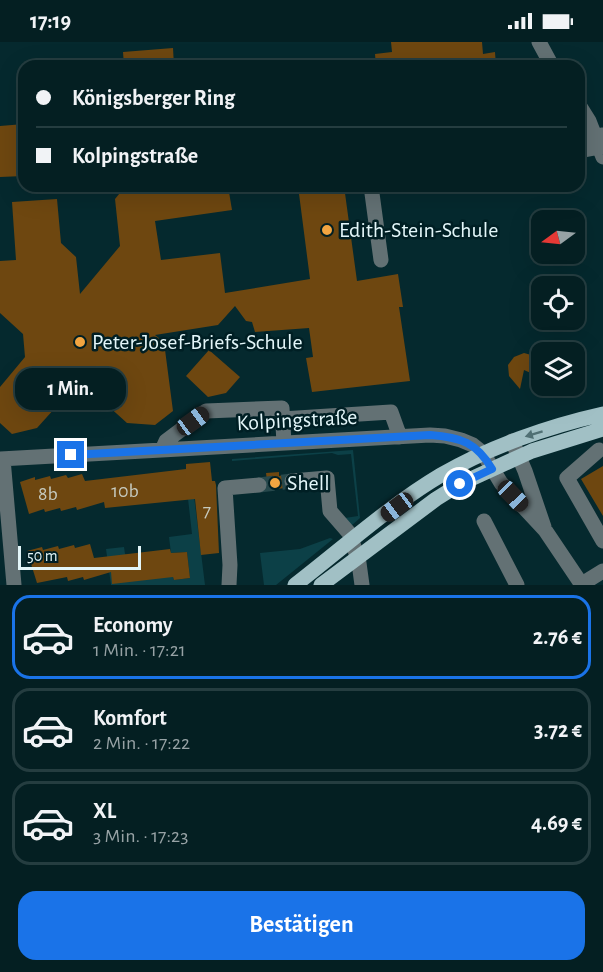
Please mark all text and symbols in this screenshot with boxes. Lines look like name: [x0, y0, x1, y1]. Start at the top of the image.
text: 17:19: [30, 10, 71, 32]
text: Königsberger Ring: [72, 87, 235, 109]
text: Kolpingstraße: [72, 145, 198, 167]
north arrow: [531, 210, 585, 264]
map controls: [531, 210, 585, 396]
place label: Edith-Stein-Schule: [339, 219, 498, 241]
marker: Edith-Stein-Schule: [320, 223, 334, 237]
button: locate: [531, 276, 585, 330]
place label: Peter-Josef-Briefs-Schule: [92, 331, 303, 353]
marker: Peter-Josef-Briefs-Schule: [73, 335, 87, 349]
button: layers: [531, 342, 585, 396]
callout: 1 Min.: [16, 368, 127, 410]
text: 1 Min.: [47, 379, 94, 399]
car: [173, 403, 213, 439]
street label: Kolpingstraße: [236, 406, 358, 434]
one-way arrow: [525, 430, 543, 439]
route end: [57, 441, 84, 468]
route start: [446, 470, 473, 497]
place label: Shell: [287, 472, 330, 494]
marker: Shell: [268, 476, 282, 490]
car: [494, 477, 532, 515]
house number: 10b: [111, 481, 139, 501]
house number: 8b: [38, 484, 58, 504]
car: [377, 489, 417, 525]
house number: 7: [203, 501, 211, 521]
scale bar: [18, 543, 141, 570]
text: 50 m: [27, 548, 58, 564]
icon: car: [21, 610, 75, 664]
text: Economy: [93, 614, 173, 636]
text: 2.76 €: [533, 626, 582, 648]
text: 1 Min. · 17:21: [93, 640, 186, 660]
icon: car: [21, 703, 75, 757]
text: Komfort: [93, 707, 167, 729]
text: 3.72 €: [534, 719, 582, 741]
text: 2 Min. · 17:22: [93, 733, 190, 753]
icon: car: [21, 796, 75, 850]
text: XL: [93, 800, 116, 822]
text: 4.69 €: [531, 812, 582, 834]
text: 3 Min. · 17:23: [93, 826, 188, 846]
button: Bestätigen: [18, 891, 585, 960]

